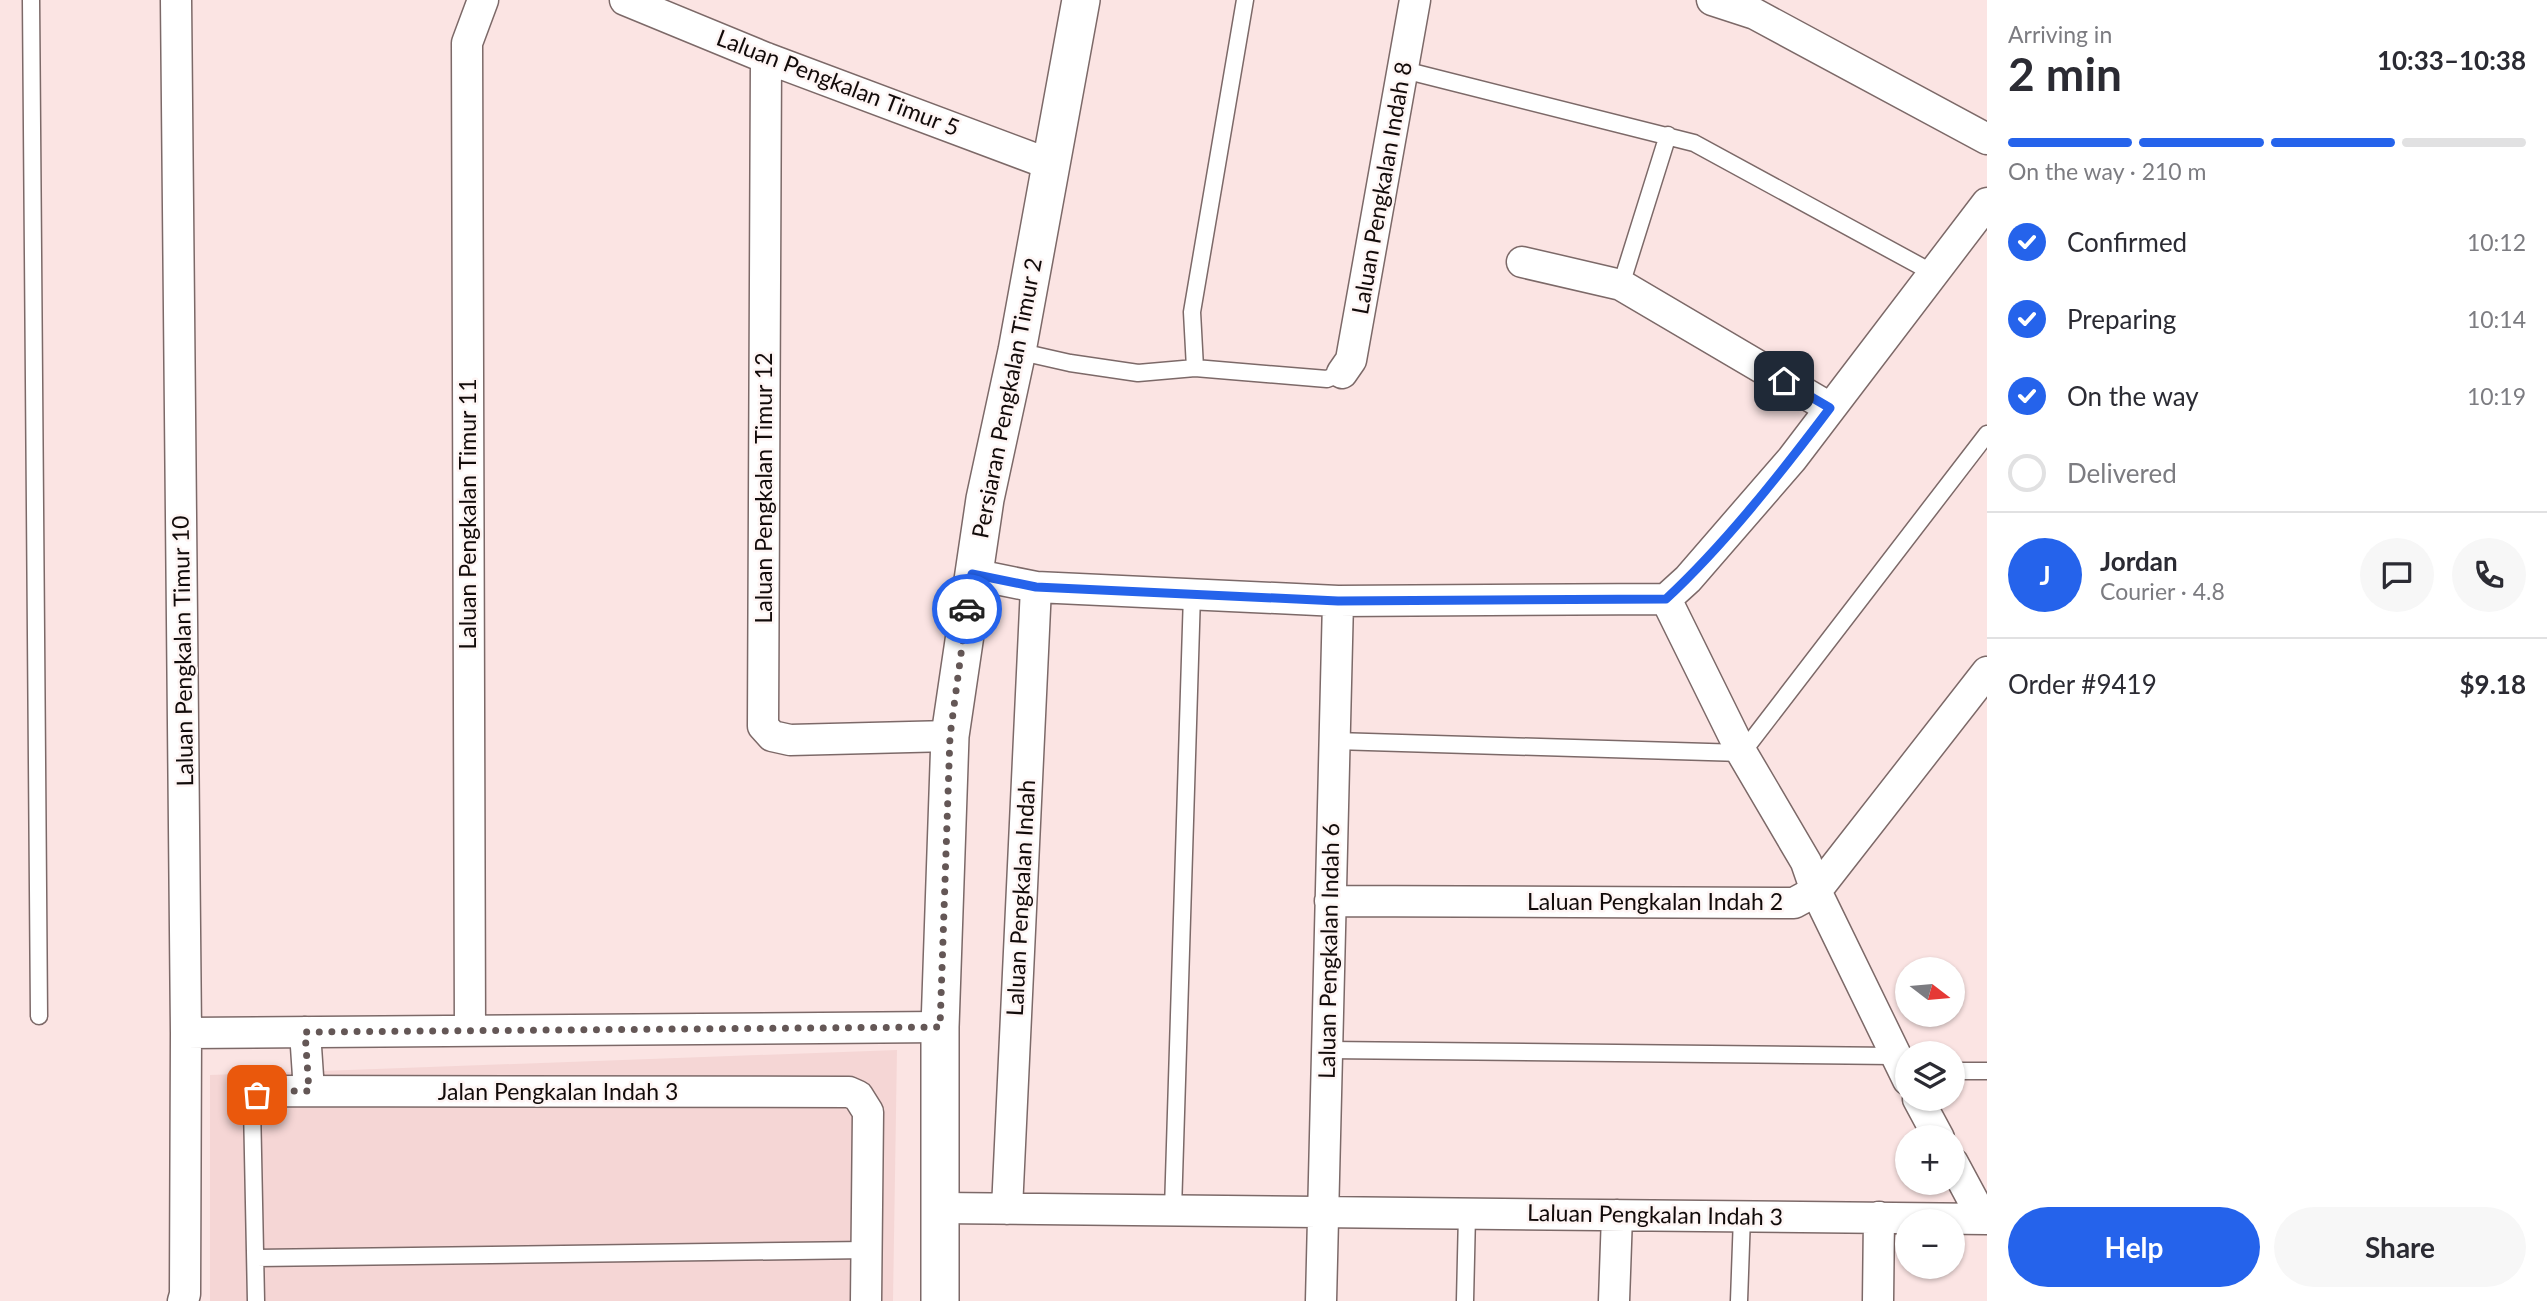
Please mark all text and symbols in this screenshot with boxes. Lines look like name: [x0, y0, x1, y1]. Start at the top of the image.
text: Arriving in: [2008, 20, 2112, 48]
street label: Laluan Pengkalan Timur 5: [713, 23, 964, 141]
text: 10:33–10:38: [2377, 44, 2526, 76]
text: 2 min: [2008, 46, 2122, 101]
street label: Laluan Pengkalan Indah 8: [1345, 59, 1417, 316]
text: On the way · 210 m: [2008, 157, 2207, 185]
icon: check: [2008, 223, 2046, 261]
text: Confirmed: [2067, 226, 2187, 258]
text: 10:12: [2467, 228, 2526, 256]
street label: Persiaran Pengkalan Timur 2: [965, 255, 1047, 540]
icon: check: [2008, 300, 2046, 338]
text: Preparing: [2067, 303, 2176, 335]
text: 10:14: [2467, 305, 2526, 333]
pin: [1754, 351, 1814, 411]
street label: Laluan Pengkalan Timur 12: [749, 352, 777, 624]
icon: home: [1765, 362, 1803, 400]
icon: check: [2008, 377, 2046, 415]
street label: Laluan Pengkalan Timur 11: [453, 378, 481, 650]
text: On the way: [2067, 380, 2199, 412]
text: 10:19: [2467, 382, 2526, 410]
text: Delivered: [2067, 457, 2177, 489]
street label: Laluan Pengkalan Timur 10: [166, 515, 198, 787]
button: chat: [2360, 538, 2434, 612]
button: phone: [2452, 538, 2526, 612]
text: Jordan: [2100, 545, 2178, 577]
text: J: [2039, 559, 2051, 591]
courier: [932, 574, 1002, 644]
text: Courier · 4.8: [2100, 577, 2225, 605]
icon: car: [948, 590, 986, 628]
text: Order #9419: [2008, 668, 2157, 700]
text: $9.18: [2460, 668, 2526, 700]
street label: Laluan Pengkalan Indah: [1000, 779, 1040, 1017]
street label: Laluan Pengkalan Indah 6: [1312, 823, 1344, 1079]
street label: Laluan Pengkalan Indah 2: [1527, 887, 1783, 915]
north arrow: [1895, 957, 1965, 1027]
map controls: [1895, 957, 1965, 1279]
button: layers: [1895, 1041, 1965, 1111]
pin: [227, 1065, 287, 1125]
icon: bag: [238, 1076, 276, 1114]
street label: Jalan Pengkalan Indah 3: [438, 1077, 678, 1105]
button: +: [1895, 1125, 1965, 1195]
street label: Laluan Pengkalan Indah 3: [1527, 1198, 1783, 1230]
button: Help: [2008, 1207, 2260, 1287]
button: Share: [2274, 1207, 2526, 1287]
button: −: [1895, 1209, 1965, 1279]

